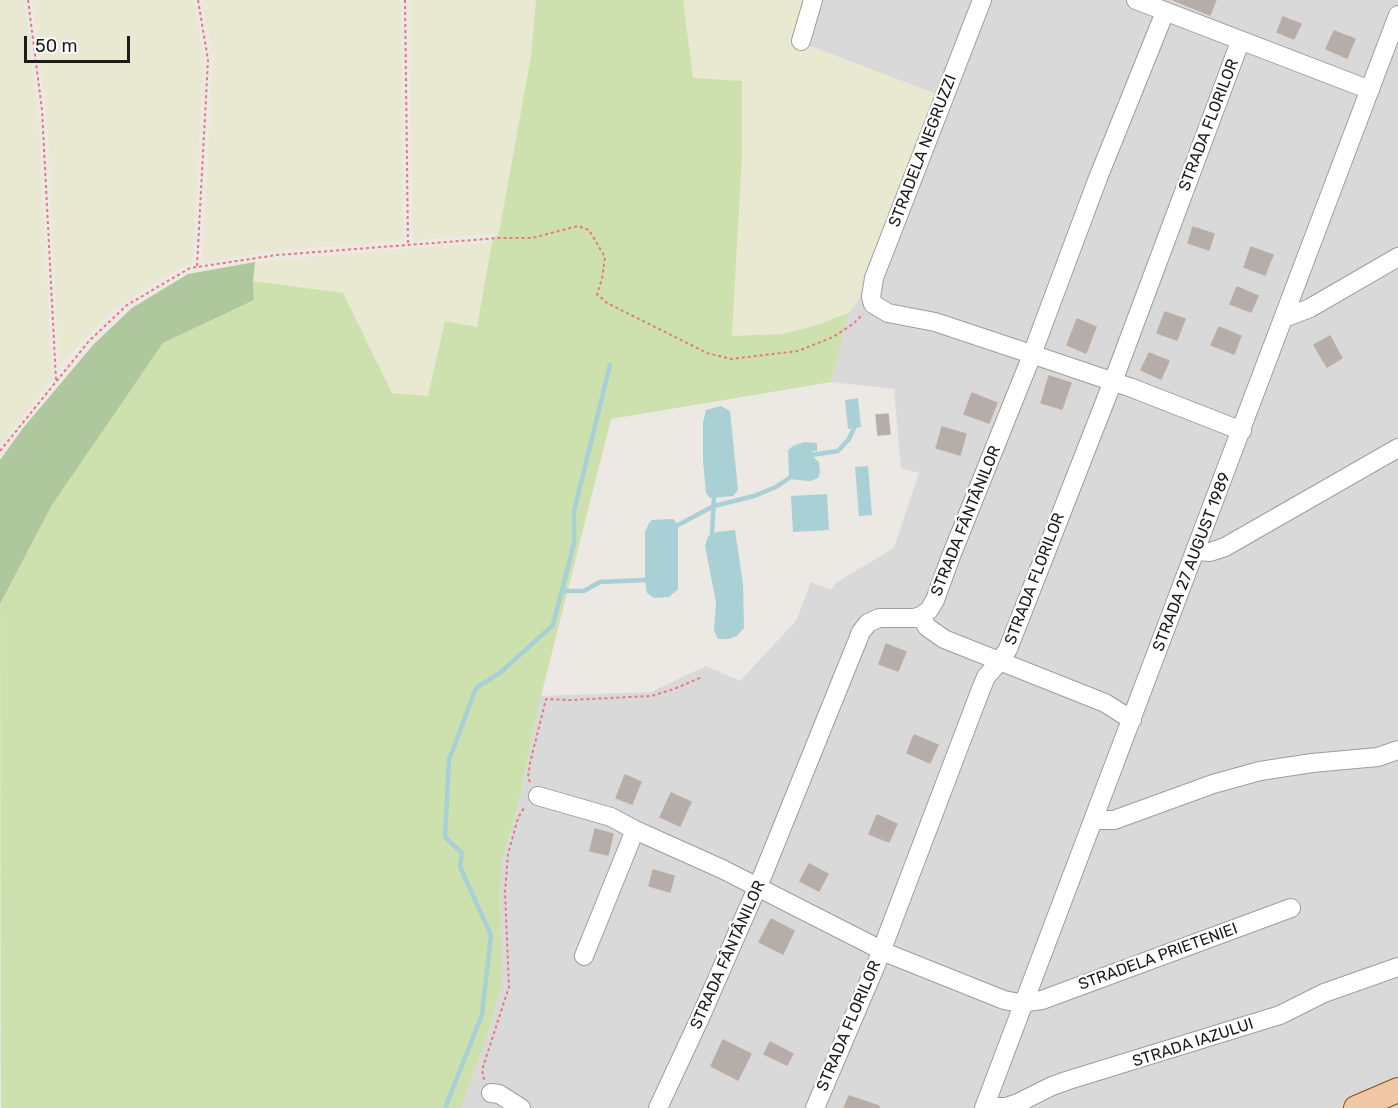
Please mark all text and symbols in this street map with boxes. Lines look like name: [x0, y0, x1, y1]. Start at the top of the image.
scale bar: [27, 24, 134, 62]
text: 50 m: [35, 35, 78, 57]
street label: STRADA FLORILOR: [1175, 56, 1243, 194]
street label: STRADELA NEGRUZZI: [885, 72, 961, 230]
street label: STRADA FÂNTÂNILOR: [927, 443, 1005, 599]
street label: STRADA 27 AUGUST 1989: [1149, 470, 1235, 654]
street label: STRADA FLORILOR: [1001, 510, 1069, 648]
street label: STRADA FÂNTÂNILOR: [687, 878, 769, 1032]
street label: STRADELA PRIETENIEI: [1076, 919, 1240, 995]
street label: STRADA FLORILOR: [813, 958, 885, 1094]
street label: STRADA IAZULUI: [1130, 1014, 1256, 1072]

